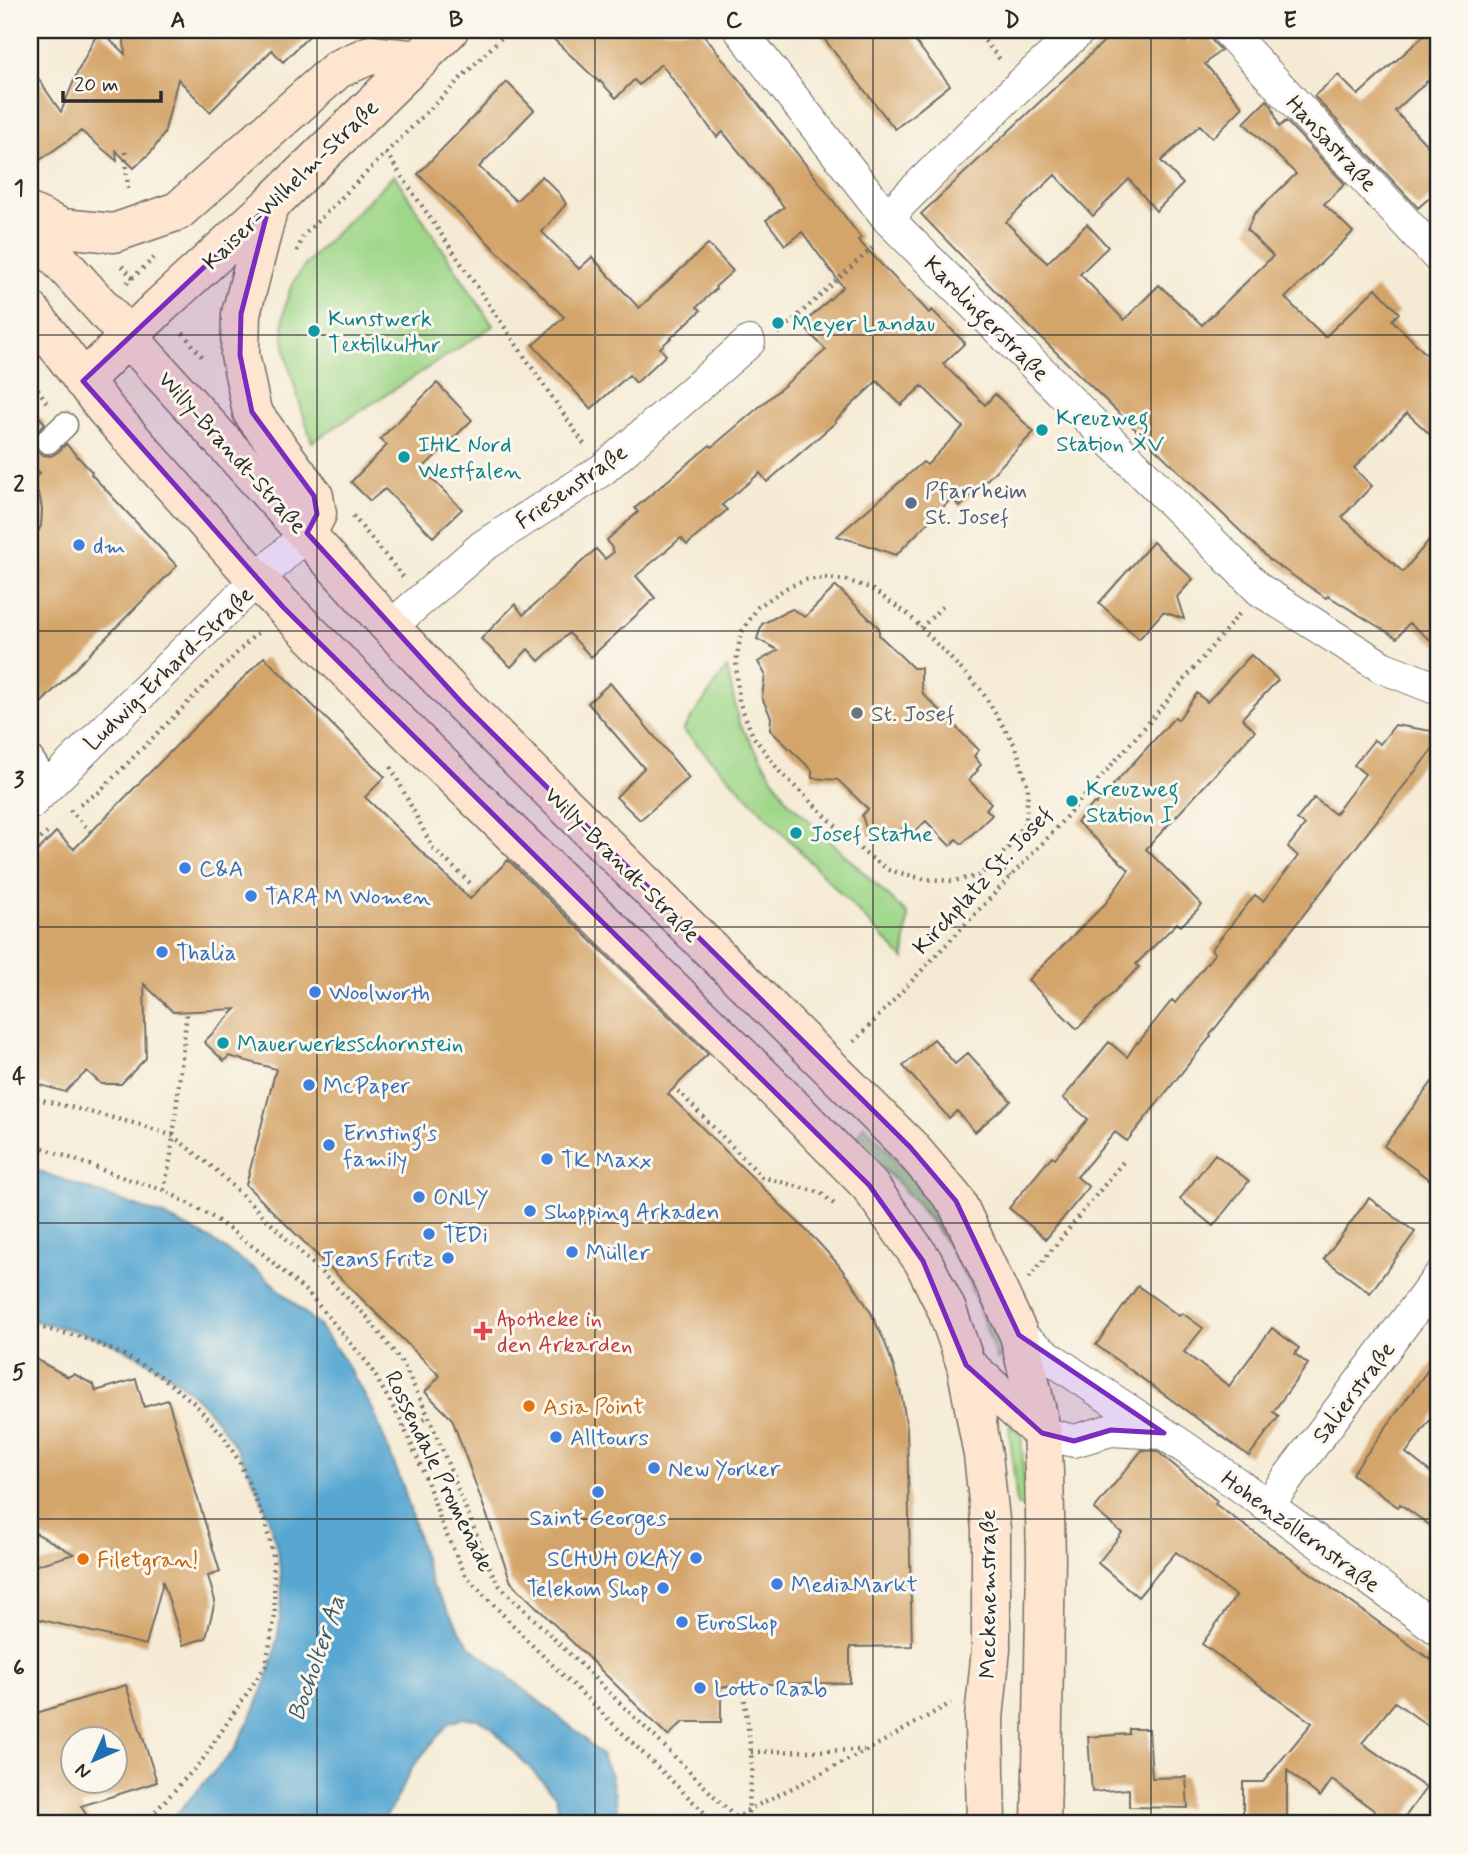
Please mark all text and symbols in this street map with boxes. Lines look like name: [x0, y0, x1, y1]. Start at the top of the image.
text: A: [170, 6, 186, 36]
text: B: [449, 6, 464, 36]
text: C: [726, 6, 743, 36]
text: D: [1004, 6, 1020, 36]
text: E: [1283, 6, 1297, 36]
scale bar: [63, 60, 161, 104]
text: 20 m: [74, 71, 119, 99]
street label: Hansastraße: [1278, 90, 1383, 199]
street label: Kaiser-Wilhelm-Straße: [197, 93, 386, 277]
text: 1: [14, 174, 24, 204]
street label: Karolingerstraße: [915, 250, 1055, 390]
place label: Kunstwerk Textilkultur: [328, 305, 441, 361]
place label: Meyer Landau: [792, 310, 935, 340]
marker: Meyer Landau: [770, 315, 786, 331]
marker: Kunstwerk Textilkultur: [306, 323, 322, 339]
street label: Willy-Brandt-Straße: [151, 366, 312, 541]
place label: Kreuzweg Station XV: [1056, 404, 1165, 460]
marker: Kreuzweg Station XV: [1034, 422, 1050, 438]
place label: IHK Nord Westfalen: [418, 431, 522, 487]
street label: Friesenstraße: [510, 438, 634, 537]
marker: IHK Nord Westfalen: [396, 449, 412, 465]
text: 2: [13, 470, 25, 500]
place label: Pfarrheim St. Josef: [925, 477, 1027, 533]
marker: Pfarrheim St. Josef: [903, 495, 919, 511]
place label: dm: [93, 532, 125, 562]
marker: dm: [71, 537, 87, 553]
street label: Ludwig-Erhard-Straße: [78, 581, 261, 758]
place label: St. Josef: [871, 700, 955, 730]
marker: St. Josef: [849, 705, 865, 721]
text: 3: [14, 766, 25, 796]
place label: Kreuzweg Station I: [1086, 775, 1179, 831]
street label: Willy-Brandt-Straße: [537, 781, 706, 950]
marker: Kreuzweg Station I: [1064, 793, 1080, 809]
street label: Kirchplatz St. Josef: [907, 801, 1060, 962]
place label: Josef Statue: [810, 820, 933, 850]
marker: Josef Statue: [788, 825, 804, 841]
place label: C&A: [199, 855, 244, 885]
marker: C&A: [177, 860, 193, 876]
place label: TARA M Women: [265, 883, 431, 913]
marker: TARA M Women: [243, 888, 259, 904]
place label: Thalia: [176, 939, 237, 969]
marker: Thalia: [154, 944, 170, 960]
place label: Woolworth: [329, 979, 430, 1009]
marker: Woolworth: [307, 984, 323, 1000]
place label: Mauerwerksschornstein: [237, 1030, 463, 1060]
marker: Mauerwerksschornstein: [215, 1035, 231, 1051]
text: 4: [12, 1062, 26, 1092]
place label: McPaper: [323, 1072, 410, 1102]
marker: McPaper: [301, 1077, 317, 1093]
place label: Ernsting's family: [343, 1119, 437, 1175]
marker: Ernsting's family: [321, 1137, 337, 1153]
place label: TK Maxx: [561, 1146, 652, 1176]
marker: TK Maxx: [539, 1151, 555, 1167]
place label: ONLY: [433, 1184, 489, 1214]
marker: ONLY: [411, 1189, 427, 1205]
place label: Shopping Arkaden: [544, 1198, 720, 1228]
marker: Shopping Arkaden: [522, 1203, 538, 1219]
place label: TEDi: [443, 1221, 488, 1251]
marker: TEDi: [421, 1226, 437, 1242]
place label: Müller: [586, 1239, 650, 1269]
marker: Müller: [564, 1244, 580, 1260]
place label: Jeans Fritz: [321, 1245, 434, 1275]
marker: Jeans Fritz: [440, 1250, 456, 1266]
place label: Apotheke in den Arkarden: [497, 1305, 633, 1361]
marker: Apotheke in den Arkarden: [475, 1323, 491, 1339]
street label: Salierstraße: [1306, 1336, 1403, 1450]
text: 5: [12, 1358, 26, 1388]
street label: Rossendale Promenade: [376, 1366, 500, 1578]
place label: Asia Point: [543, 1393, 644, 1423]
marker: Asia Point: [521, 1398, 537, 1414]
place label: Alltours: [570, 1424, 649, 1454]
marker: Alltours: [548, 1429, 564, 1445]
place label: New Yorker: [668, 1455, 781, 1485]
marker: New Yorker: [646, 1460, 662, 1476]
street label: Hohenzollernstraße: [1214, 1465, 1385, 1601]
marker: Saint Georges: [590, 1484, 606, 1500]
place label: Saint Georges: [529, 1504, 667, 1536]
street label: Meckenemstraße: [974, 1509, 1004, 1679]
place label: SCHUH OKAY: [547, 1545, 682, 1575]
place label: Filetgran!: [97, 1546, 199, 1576]
marker: SCHUH OKAY: [688, 1550, 704, 1566]
marker: Filetgran!: [75, 1551, 91, 1567]
place label: MediaMarkt: [791, 1571, 918, 1601]
place label: Telekom Shop: [526, 1575, 649, 1605]
marker: MediaMarkt: [769, 1576, 785, 1592]
marker: Telekom Shop: [655, 1580, 671, 1596]
water label: Bocholter Aa: [282, 1592, 353, 1725]
place label: EuroShop: [696, 1609, 778, 1639]
marker: EuroShop: [674, 1614, 690, 1630]
text: 6: [13, 1654, 25, 1684]
place label: Lotto Raab: [714, 1675, 827, 1705]
marker: Lotto Raab: [692, 1680, 708, 1696]
north arrow: [60, 1724, 130, 1794]
text: N: [70, 1758, 96, 1784]

